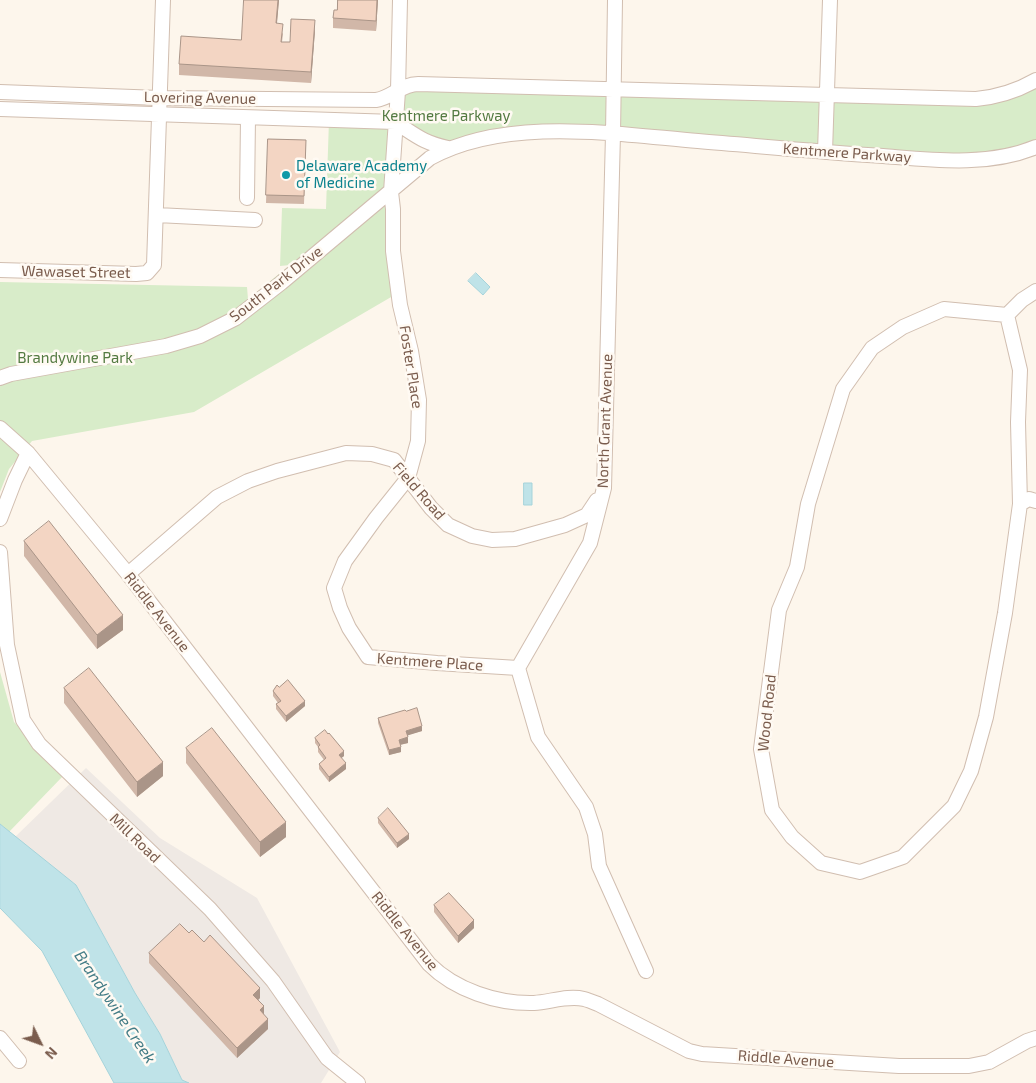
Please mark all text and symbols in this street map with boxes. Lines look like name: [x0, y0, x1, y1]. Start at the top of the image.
street label: Lovering Avenue: [144, 88, 256, 108]
park label: Kentmere Parkway: [382, 107, 510, 125]
street label: Kentmere Parkway: [782, 140, 912, 166]
place label: Delaware Academy of Medicine: [296, 157, 427, 192]
marker: Delaware Academy of Medicine: [280, 169, 292, 181]
street label: South Park Drive: [226, 242, 326, 326]
street label: Wawaset Street: [21, 262, 131, 282]
street label: Foster Place: [396, 324, 426, 410]
park label: Brandywine Park: [17, 349, 133, 367]
street label: North Grant Avenue: [594, 353, 616, 489]
street label: Field Road: [389, 458, 449, 524]
street label: Riddle Avenue: [120, 569, 194, 655]
street label: Kentmere Place: [376, 649, 484, 675]
street label: Wood Road: [754, 674, 780, 752]
street label: Mill Road: [106, 809, 164, 867]
street label: Riddle Avenue: [368, 888, 442, 974]
water label: Brandywine Creek: [70, 947, 160, 1067]
north arrow: [15, 1018, 65, 1068]
text: N: [42, 1044, 61, 1063]
street label: Riddle Avenue: [737, 1047, 835, 1071]

